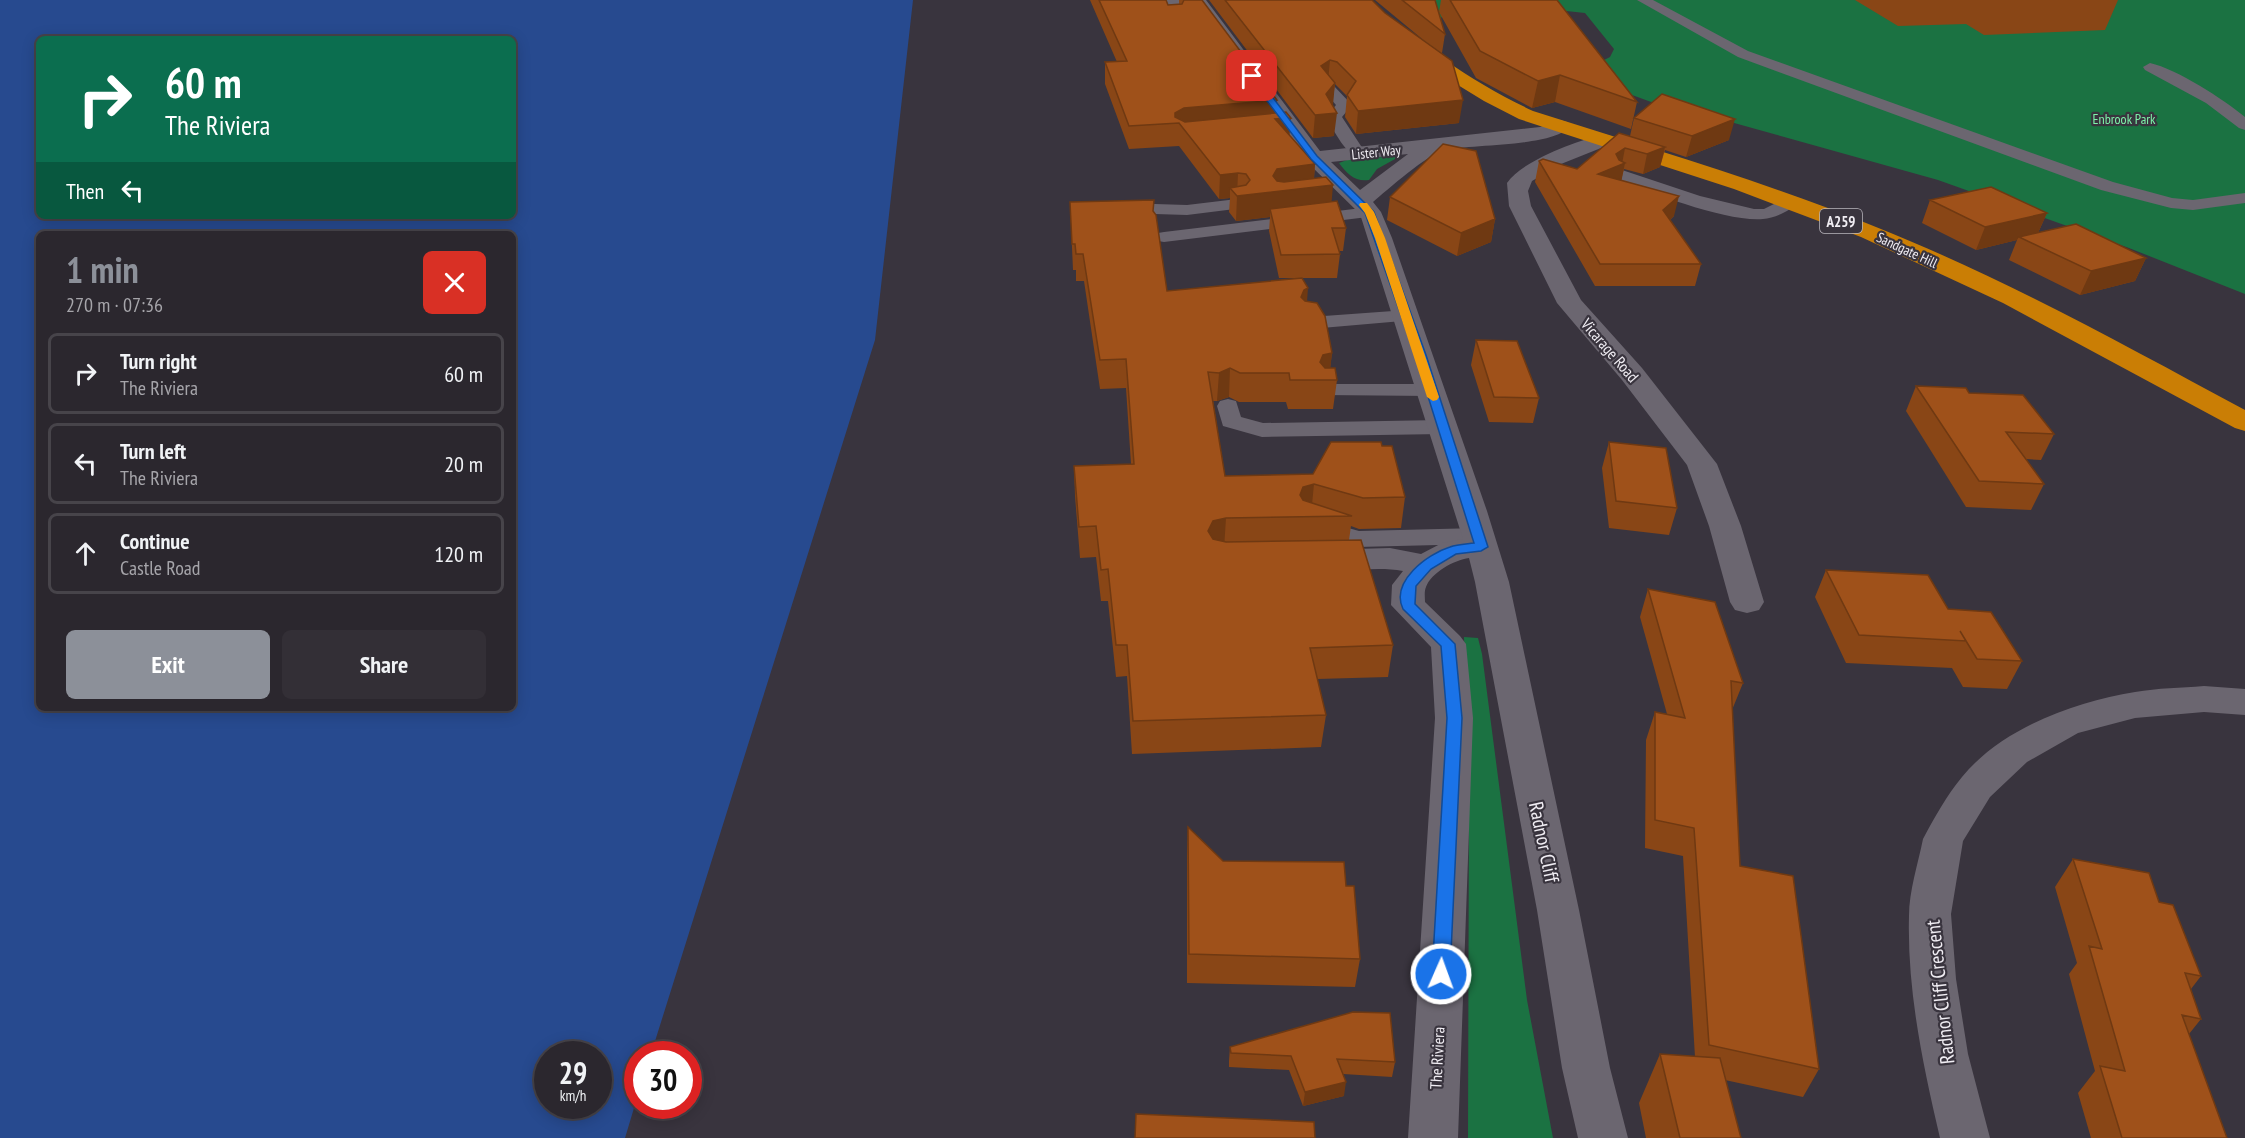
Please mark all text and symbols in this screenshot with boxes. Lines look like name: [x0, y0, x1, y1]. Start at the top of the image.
pin: [1226, 50, 1277, 101]
text: 60 m: [165, 55, 242, 110]
icon: arrive: [1235, 59, 1268, 92]
icon: right: [66, 60, 144, 138]
text: The Riviera: [165, 108, 270, 142]
park label: Enbrook Park: [2092, 110, 2156, 128]
street label: Lister Way: [1350, 140, 1402, 164]
icon: left: [116, 174, 149, 207]
text: Then: [66, 177, 104, 205]
road number: A259: [1820, 209, 1862, 233]
street label: Sandgate Hill: [1874, 228, 1941, 272]
text: 1 min: [66, 246, 139, 293]
button: close: [423, 251, 486, 314]
text: 270 m · 07:36: [66, 292, 163, 318]
street label: Vicarage Road: [1576, 313, 1643, 386]
text: Turn right: [120, 347, 197, 375]
icon: right: [69, 357, 102, 390]
text: 60 m: [444, 360, 483, 388]
text: The Riviera: [120, 375, 198, 401]
text: Turn left: [120, 437, 186, 465]
icon: left: [69, 447, 102, 480]
text: 20 m: [444, 450, 483, 478]
text: The Riviera: [120, 465, 198, 491]
text: Continue: [120, 527, 190, 555]
icon: ahead: [69, 537, 102, 570]
text: 120 m: [434, 540, 483, 568]
text: Castle Road: [120, 555, 200, 581]
button: Exit: [66, 630, 270, 699]
button: Share: [282, 630, 486, 699]
street label: Radnor Cliff: [1523, 799, 1565, 886]
street label: Radnor Cliff Crescent: [1919, 918, 1960, 1065]
position arrow: [1409, 942, 1473, 1006]
street label: The Riviera: [1425, 1026, 1449, 1090]
speed limit sign: 30: [624, 1041, 702, 1119]
text: 29: [559, 1053, 587, 1092]
text: km/h: [560, 1086, 586, 1105]

